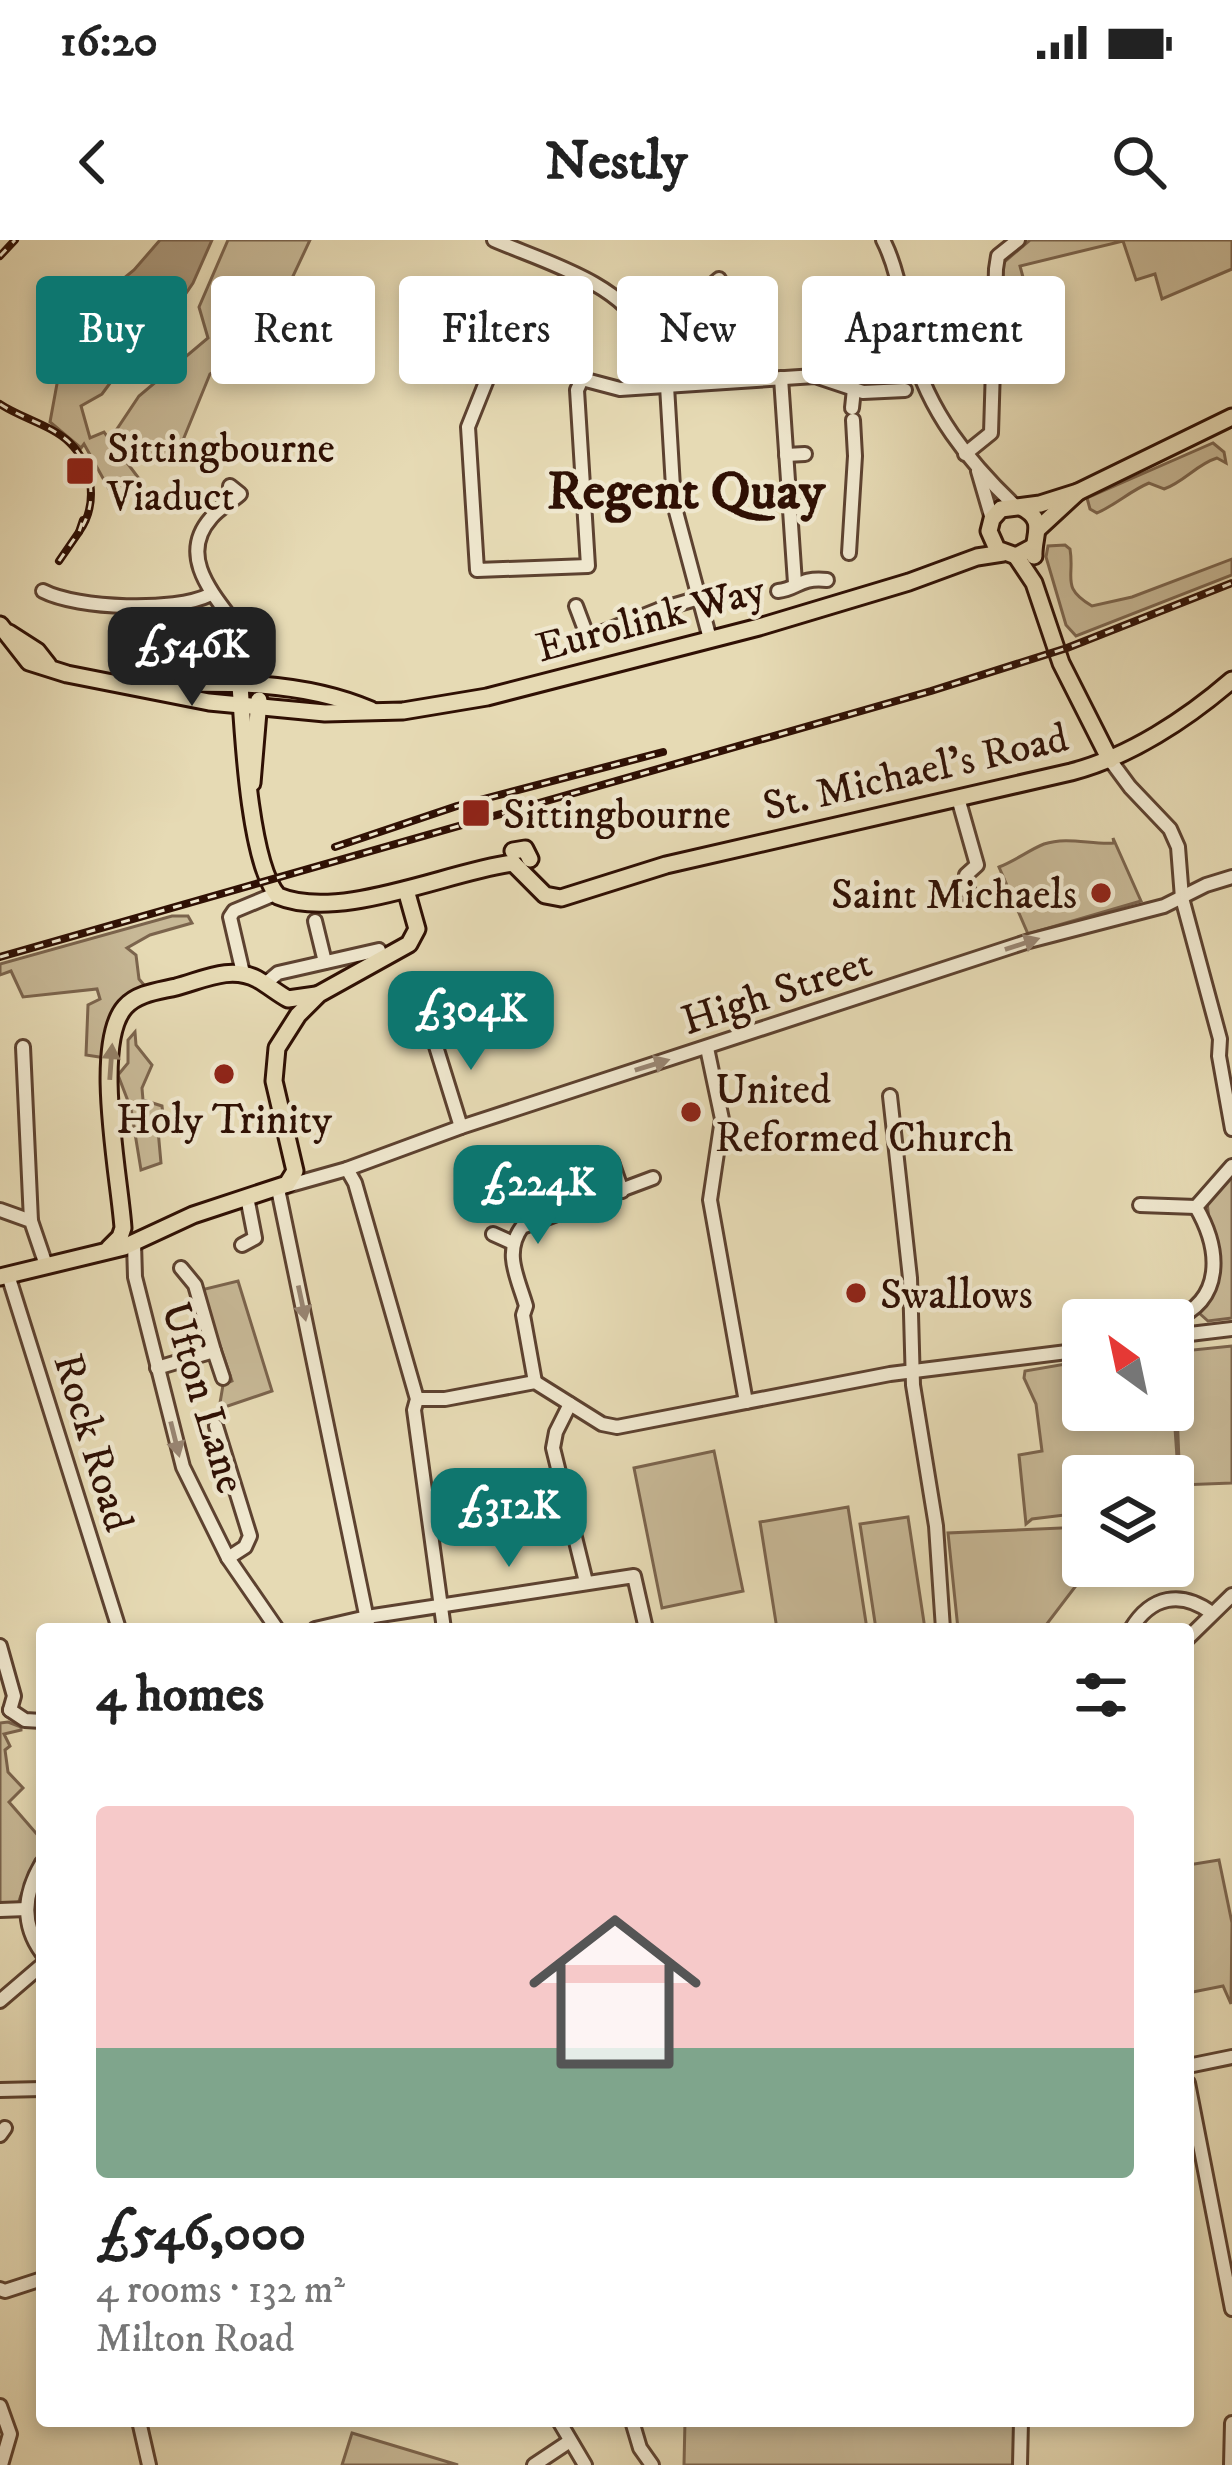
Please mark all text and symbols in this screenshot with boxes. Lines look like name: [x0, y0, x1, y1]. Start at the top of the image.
text: 16:20: [60, 14, 158, 70]
icon: back: [60, 129, 126, 195]
text: Nestly: [545, 129, 687, 196]
icon: search: [1106, 129, 1172, 195]
chip: Buy: [36, 276, 187, 384]
chip: Rent: [211, 276, 375, 384]
chip: Filters: [399, 276, 593, 384]
chip: New: [617, 276, 778, 384]
chip: Apartment: [802, 276, 1065, 384]
place label: Sittingbourne Viaduct: [106, 424, 335, 524]
marker: Sittingbourne Viaduct: [64, 455, 96, 487]
district label: Regent Quay: [547, 459, 826, 526]
street label: Eurolink Way: [531, 564, 772, 675]
pin: £546K: [108, 607, 276, 709]
text: £546K: [135, 621, 249, 670]
street label: St. Michael's Road: [758, 713, 1073, 833]
place label: Sittingbourne: [503, 790, 731, 842]
marker: Sittingbourne: [460, 797, 492, 829]
place label: Saint Michaels: [831, 870, 1077, 922]
marker: Saint Michaels: [1088, 880, 1114, 906]
one-way arrow: [1004, 933, 1041, 952]
street label: High Street: [675, 938, 879, 1048]
pin: £304K: [387, 971, 555, 1073]
text: £304K: [415, 985, 527, 1034]
one-way arrow: [102, 1043, 121, 1080]
one-way arrow: [634, 1055, 671, 1073]
marker: Holy Trinity: [211, 1061, 237, 1087]
place label: United Reformed Church: [715, 1065, 1014, 1165]
place label: Holy Trinity: [116, 1095, 333, 1147]
marker: United Reformed Church: [678, 1099, 704, 1125]
pin: £224K: [454, 1145, 622, 1247]
text: £224K: [480, 1159, 596, 1208]
place label: Swallows: [880, 1270, 1033, 1322]
marker: Swallows: [843, 1280, 869, 1306]
one-way arrow: [293, 1285, 312, 1323]
street label: Ufton Lane: [148, 1296, 256, 1500]
north arrow: [1062, 1299, 1194, 1431]
map controls: [1062, 1299, 1194, 1587]
street label: Rock Road: [41, 1348, 144, 1538]
one-way arrow: [167, 1420, 186, 1457]
button: layers: [1062, 1455, 1194, 1587]
pin: £312K: [425, 1468, 593, 1570]
text: £312K: [458, 1482, 560, 1531]
icon: filters: [1068, 1662, 1134, 1728]
text: 4 homes: [96, 1663, 264, 1727]
icon: home: [507, 1884, 723, 2100]
text: £546,000: [96, 2202, 306, 2266]
text: 4 rooms · 132 m²: [96, 2266, 345, 2315]
text: Milton Road: [96, 2315, 294, 2364]

